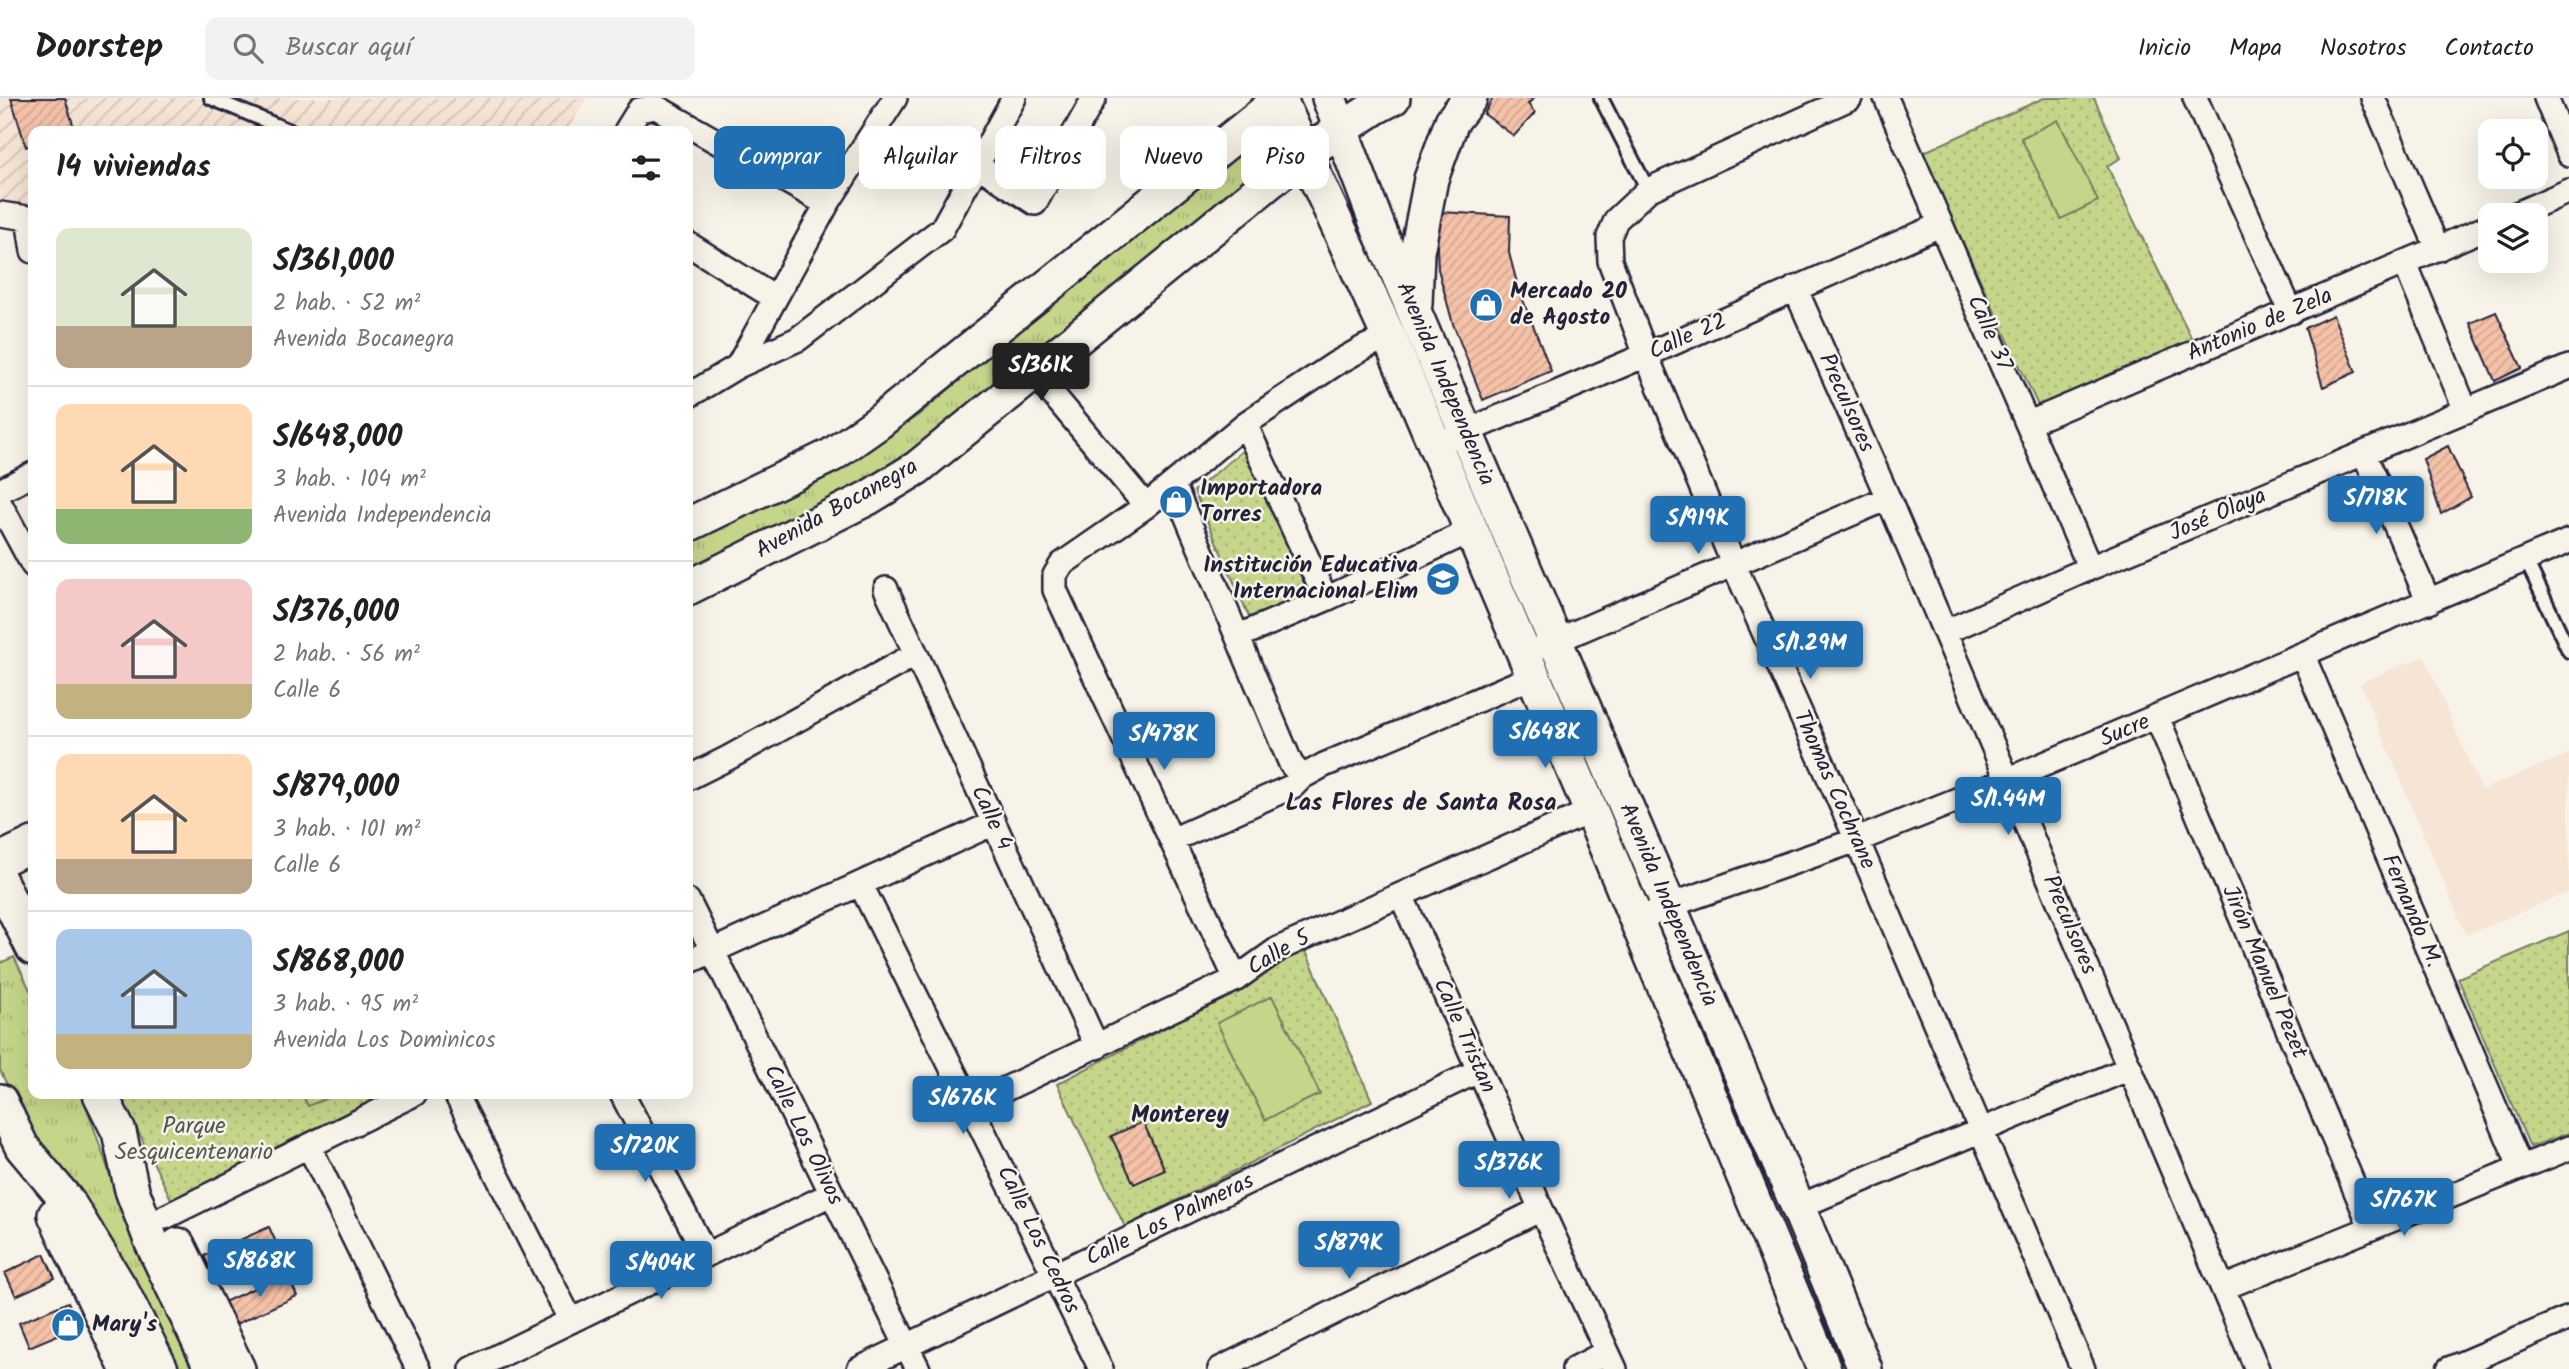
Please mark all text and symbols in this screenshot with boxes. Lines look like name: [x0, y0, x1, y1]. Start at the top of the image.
search box: [205, 17, 695, 80]
text: Doorstep: [35, 22, 163, 75]
text: Buscar aquí: [285, 27, 411, 69]
icon: search: [229, 29, 267, 67]
text: Inicio: [2138, 29, 2191, 68]
text: Mapa: [2229, 29, 2282, 68]
text: Nosotros: [2320, 29, 2407, 68]
text: Contacto: [2445, 29, 2534, 68]
map controls: [2478, 119, 2548, 273]
button: locate: [2478, 119, 2548, 189]
chip: Comprar: [714, 126, 845, 189]
chip: Alquilar: [859, 126, 981, 189]
chip: Filtros: [995, 126, 1106, 189]
chip: Nuevo: [1120, 126, 1227, 189]
chip: Piso: [1241, 126, 1329, 189]
text: 14 viviendas: [56, 144, 211, 192]
icon: filters: [627, 149, 665, 187]
button: layers: [2478, 203, 2548, 273]
text: S/361,000: [273, 238, 394, 286]
icon: home: [112, 256, 196, 340]
place label: Mercado 20 de Agosto: [1510, 274, 1627, 336]
street label: Avenida Independencia: [1386, 276, 1504, 492]
street label: Antonio de Zela: [2182, 278, 2338, 372]
text: 2 hab. · 52 m²: [273, 286, 420, 322]
shop icon: Mercado 20 de Agosto: [1467, 286, 1505, 324]
street label: Calle 37: [1956, 290, 2022, 378]
street label: Calle 22: [1643, 304, 1733, 370]
text: Avenida Bocanegra: [273, 322, 454, 358]
pin: S/361K: [984, 344, 1098, 403]
text: S/361K: [1008, 348, 1074, 384]
street label: Preculsores: [1808, 348, 1884, 459]
text: S/648,000: [273, 414, 402, 462]
icon: home: [112, 432, 196, 516]
street label: Avenida Bocanegra: [749, 449, 925, 569]
text: 3 hab. · 104 m²: [273, 462, 426, 498]
place label: Importadora Torres: [1200, 471, 1322, 533]
pin: S/718K: [2319, 476, 2433, 536]
street label: José Olaya: [2164, 478, 2272, 552]
text: S/718K: [2344, 481, 2408, 517]
shop icon: Importadora Torres: [1157, 483, 1195, 521]
pin: S/919K: [1641, 496, 1755, 556]
text: Avenida Independencia: [273, 498, 492, 534]
text: S/919K: [1666, 501, 1730, 537]
place label: Institución Educativa Internacional Elim: [1203, 548, 1418, 610]
school or university icon: Institución Educativa Internacional Elim: [1424, 560, 1462, 598]
text: S/376,000: [273, 589, 399, 637]
icon: home: [112, 607, 196, 691]
pin: S/1.29M: [1745, 622, 1875, 681]
text: S/1.29M: [1773, 626, 1847, 662]
text: 2 hab. · 56 m²: [273, 637, 420, 673]
text: Calle 6: [273, 673, 341, 709]
street label: Sucre: [2094, 704, 2156, 758]
street label: Thomas Cochrane: [1783, 705, 1885, 875]
pin: S/648K: [1488, 710, 1602, 770]
pin: S/478K: [1107, 712, 1221, 772]
text: S/648K: [1509, 715, 1581, 751]
text: S/478K: [1129, 717, 1199, 753]
text: S/879,000: [273, 764, 399, 812]
pin: S/1.44M: [1943, 778, 2073, 837]
street label: Calle 4: [960, 780, 1022, 856]
icon: home: [112, 782, 196, 866]
text: S/1.44M: [1971, 782, 2045, 818]
district label: Las Flores de Santa Rosa: [1286, 784, 1556, 823]
street label: Avenida Independencia: [1609, 797, 1727, 1013]
text: 3 hab. · 101 m²: [273, 812, 420, 848]
text: Calle 6: [273, 848, 341, 884]
street label: Fernando M.: [2371, 849, 2451, 973]
street label: Preculsores: [2032, 869, 2106, 981]
street label: Jirón Manuel Pezet: [2211, 880, 2317, 1065]
street label: Calle 5: [1241, 920, 1319, 986]
text: S/868,000: [273, 939, 404, 987]
icon: home: [112, 957, 196, 1041]
street label: Calle Tristan: [1423, 973, 1505, 1099]
text: 3 hab. · 95 m²: [273, 987, 418, 1023]
text: Avenida Los Dominicos: [273, 1023, 495, 1059]
street label: Calle Los Olivos: [753, 1059, 853, 1212]
pin: S/676K: [906, 1076, 1020, 1136]
text: S/676K: [929, 1081, 997, 1117]
district label: Monterey: [1131, 1096, 1229, 1135]
park label: Parque Sesquicentenario: [115, 1109, 273, 1171]
pin: S/720K: [588, 1124, 702, 1184]
text: S/720K: [610, 1129, 680, 1165]
pin: S/376K: [1452, 1142, 1566, 1201]
text: S/376K: [1475, 1146, 1543, 1182]
street label: Calle Los Cedros: [987, 1160, 1090, 1320]
street label: Calle Los Palmeras: [1080, 1164, 1260, 1276]
pin: S/767K: [2347, 1178, 2461, 1238]
text: S/767K: [2370, 1183, 2438, 1219]
pin: S/879K: [1292, 1222, 1406, 1281]
text: S/879K: [1314, 1226, 1384, 1262]
pin: S/868K: [203, 1240, 317, 1299]
pin: S/404K: [604, 1242, 718, 1301]
text: S/868K: [224, 1244, 296, 1280]
text: S/404K: [626, 1246, 696, 1282]
shop icon: Mary's: [49, 1306, 87, 1344]
place label: Mary's: [92, 1307, 157, 1343]

